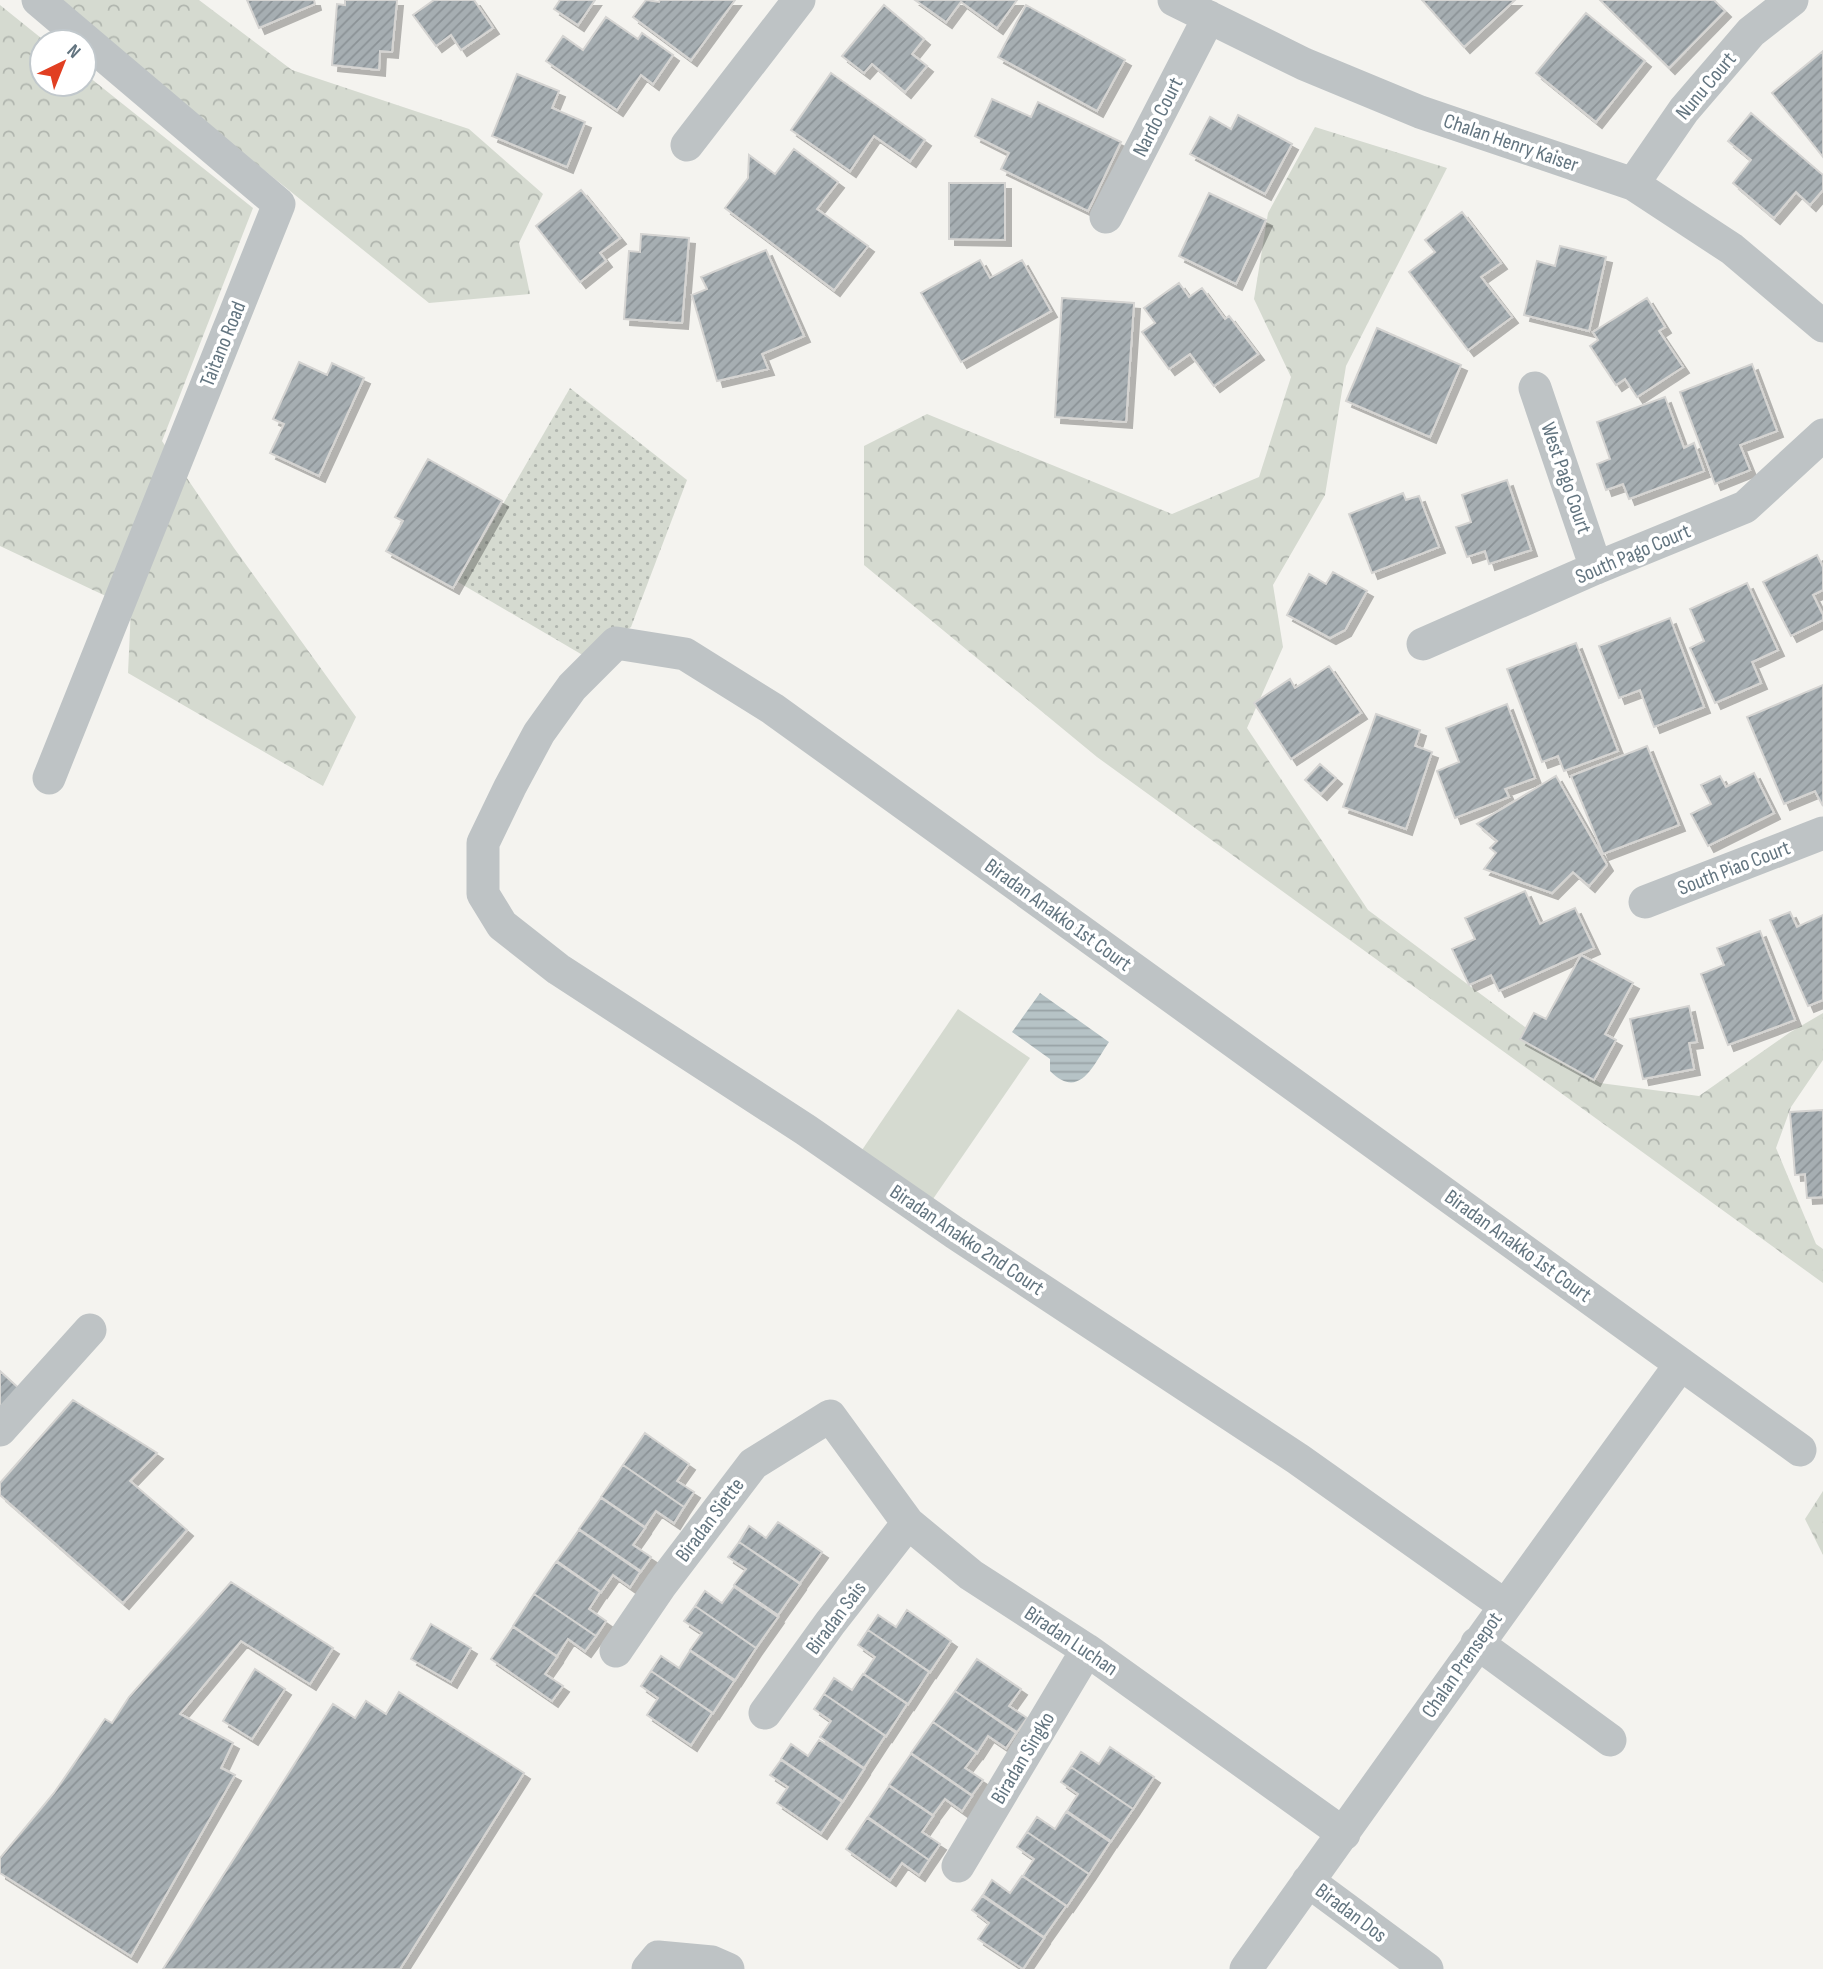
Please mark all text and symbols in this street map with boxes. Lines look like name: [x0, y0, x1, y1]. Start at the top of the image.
north arrow: [28, 28, 98, 98]
text: N: [62, 40, 85, 64]
street label: Nunu Court: [1670, 47, 1742, 125]
street label: Nardo Court: [1127, 73, 1189, 161]
street label: Chalan Henry Kaiser: [1440, 108, 1582, 178]
street label: Taitano Road: [195, 298, 251, 390]
street label: West Pago Court: [1535, 419, 1597, 537]
street label: South Pago Court: [1572, 519, 1694, 589]
street label: South Piao Court: [1674, 835, 1794, 901]
street label: Biradan Anakko 1st Court: [980, 853, 1136, 977]
street label: Biradan Anakko 2nd Court: [885, 1179, 1049, 1301]
street label: Biradan Anakko 1st Court: [1440, 1184, 1596, 1308]
street label: Biradan Siette: [670, 1473, 750, 1567]
street label: Biradan Sais: [801, 1577, 871, 1659]
street label: Biradan Luchan: [1020, 1601, 1122, 1681]
street label: Chalan Prensepot: [1416, 1607, 1508, 1723]
street label: Biradan Singko: [986, 1707, 1060, 1809]
street label: Biradan Dos: [1310, 1878, 1392, 1948]

